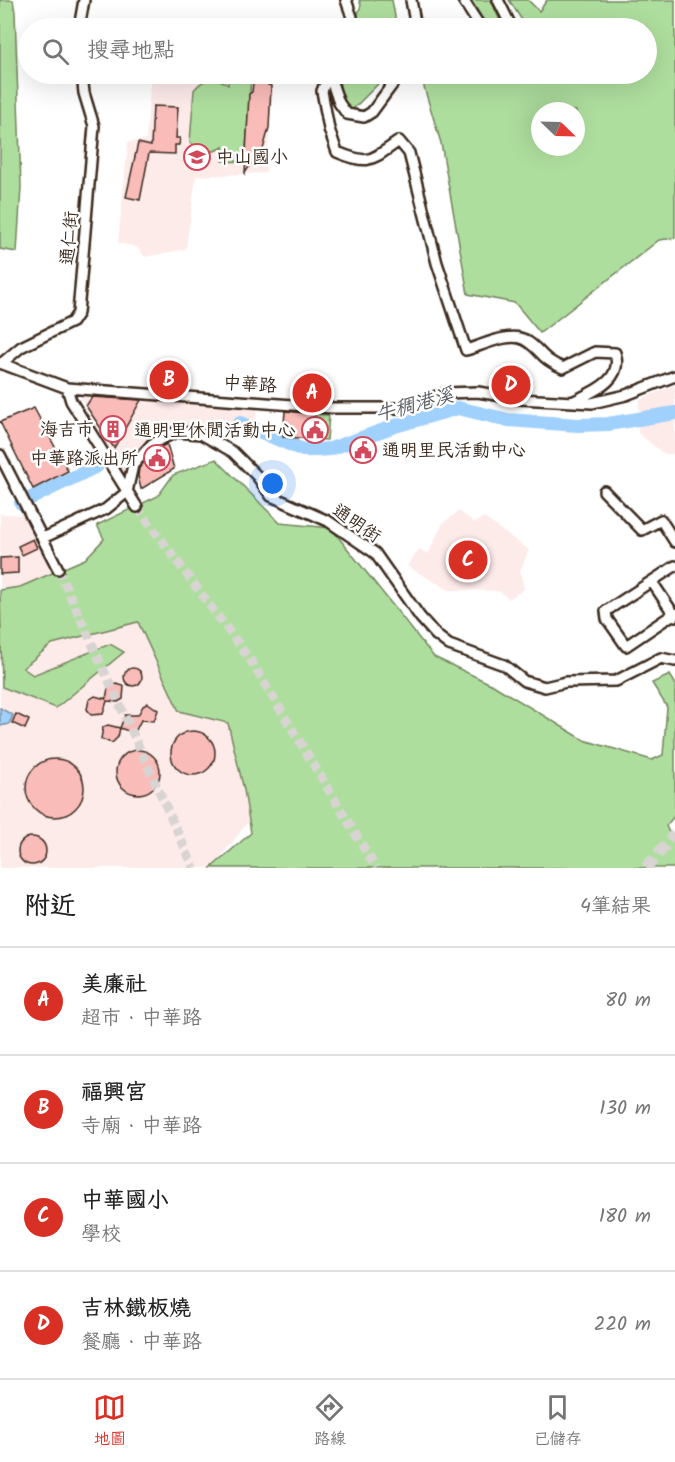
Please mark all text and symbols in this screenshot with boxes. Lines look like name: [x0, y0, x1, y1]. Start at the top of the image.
search box: [18, 18, 657, 84]
text: 搜尋地點: [87, 34, 175, 69]
icon: search: [39, 35, 72, 68]
north arrow: [531, 102, 585, 156]
school or university icon: 中山國小: [182, 142, 212, 172]
place label: 中山國小: [216, 144, 288, 173]
street label: 通仁街: [54, 210, 87, 266]
pin: B: [150, 358, 188, 403]
pin: D: [492, 362, 530, 408]
street label: 中華路: [222, 369, 278, 402]
pin: A: [292, 370, 332, 416]
water label: 牛稠港溪: [372, 380, 458, 432]
building icon: 海吉市: [98, 414, 128, 444]
public building icon: 通明里休閒活動中心: [300, 415, 330, 445]
place label: 海吉市: [40, 416, 94, 445]
place label: 通明里休閒活動中心: [134, 417, 296, 446]
public building icon: 通明里民活動中心: [348, 435, 378, 465]
place label: 通明里民活動中心: [382, 437, 526, 466]
public building icon: 中華路派出所: [142, 443, 172, 473]
place label: 中華路派出所: [30, 445, 138, 474]
your location: [258, 469, 287, 498]
street label: 通明街: [326, 497, 387, 551]
pin: C: [448, 538, 488, 582]
text: 附近: [24, 886, 76, 928]
text: 4筆結果: [580, 891, 651, 923]
text: 美廉社: [81, 968, 147, 1003]
text: A: [37, 985, 50, 1017]
text: 80 m: [605, 985, 651, 1017]
text: 超市 · 中華路: [81, 1003, 202, 1035]
text: 福興宮: [81, 1076, 147, 1111]
text: B: [37, 1093, 50, 1125]
text: 130 m: [599, 1093, 651, 1125]
text: 寺廟 · 中華路: [81, 1111, 202, 1143]
text: 中華國小: [81, 1184, 169, 1219]
text: C: [37, 1201, 50, 1233]
text: 180 m: [599, 1201, 651, 1233]
text: 學校: [81, 1219, 121, 1251]
text: 吉林鐵板燒: [81, 1292, 191, 1327]
text: D: [37, 1309, 50, 1341]
text: 220 m: [594, 1309, 651, 1341]
text: 餐廳 · 中華路: [81, 1327, 202, 1359]
tab: 地圖: [93, 1391, 126, 1452]
tab: 路線: [313, 1391, 346, 1452]
tab: 已儲存: [533, 1391, 581, 1452]

